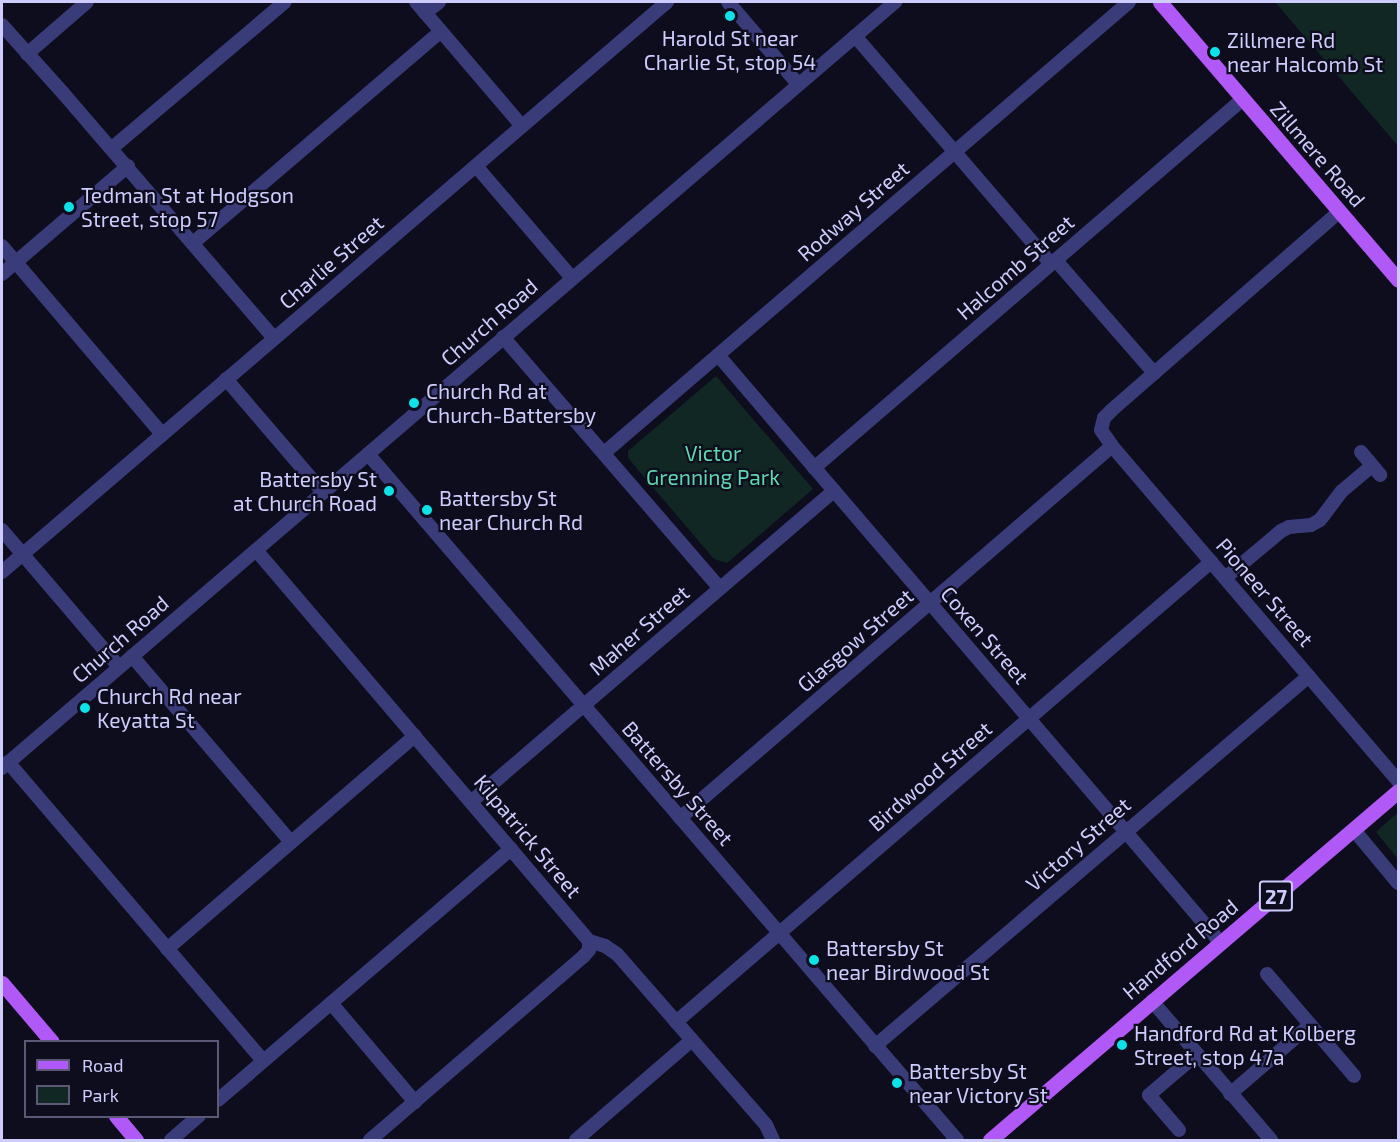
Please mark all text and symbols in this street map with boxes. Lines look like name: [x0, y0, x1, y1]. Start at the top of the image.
marker: Harold St near Charlie St, stop 54: [723, 9, 737, 23]
place label: Harold St near Charlie St, stop 54: [644, 25, 816, 75]
place label: Zillmere Rd near Halcomb St: [1227, 27, 1384, 77]
marker: Zillmere Rd near Halcomb St: [1208, 45, 1222, 59]
street label: Zillmere Road: [1265, 96, 1371, 212]
street label: Rodway Street: [792, 156, 914, 266]
place label: Tedman St at Hodgson Street, stop 57: [81, 182, 294, 232]
marker: Tedman St at Hodgson Street, stop 57: [62, 200, 76, 214]
street label: Halcomb Street: [951, 209, 1079, 325]
street label: Charlie Street: [274, 210, 388, 314]
street label: Church Road: [436, 273, 542, 371]
place label: Church Rd at Church-Battersby: [426, 378, 596, 428]
marker: Church Rd at Church-Battersby: [407, 396, 421, 410]
park label: Victor Grenning Park: [646, 440, 780, 490]
place label: Battersby St at Church Road: [233, 466, 377, 516]
marker: Battersby St at Church Road: [382, 484, 396, 498]
place label: Battersby St near Church Rd: [439, 485, 584, 535]
marker: Battersby St near Church Rd: [420, 503, 434, 517]
street label: Pioneer Street: [1211, 533, 1319, 651]
street label: Maher Street: [584, 580, 694, 680]
street label: Coxen Street: [936, 581, 1034, 689]
street label: Glasgow Street: [792, 583, 918, 697]
street label: Church Road: [67, 590, 173, 688]
place label: Church Rd near Keyatta St: [97, 683, 242, 733]
marker: Church Rd near Keyatta St: [78, 701, 92, 715]
street label: Battersby Street: [617, 716, 739, 850]
street label: Birdwood Street: [863, 716, 997, 836]
street label: Kilpatrick Street: [469, 769, 587, 903]
street label: Victory Street: [1020, 792, 1136, 896]
road number: 27: [1258, 879, 1294, 913]
street label: Handford Road: [1117, 893, 1243, 1005]
place label: Battersby St near Birdwood St: [826, 935, 990, 985]
marker: Battersby St near Birdwood St: [807, 953, 821, 967]
place label: Handford Rd at Kolberg Street, stop 47a: [1134, 1020, 1356, 1070]
marker: Handford Rd at Kolberg Street, stop 47a: [1115, 1038, 1129, 1052]
legend: [24, 1040, 219, 1118]
text: Road: [82, 1054, 123, 1076]
place label: Battersby St near Victory St: [909, 1058, 1049, 1108]
marker: Battersby St near Victory St: [890, 1076, 904, 1090]
text: Park: [82, 1084, 119, 1106]

